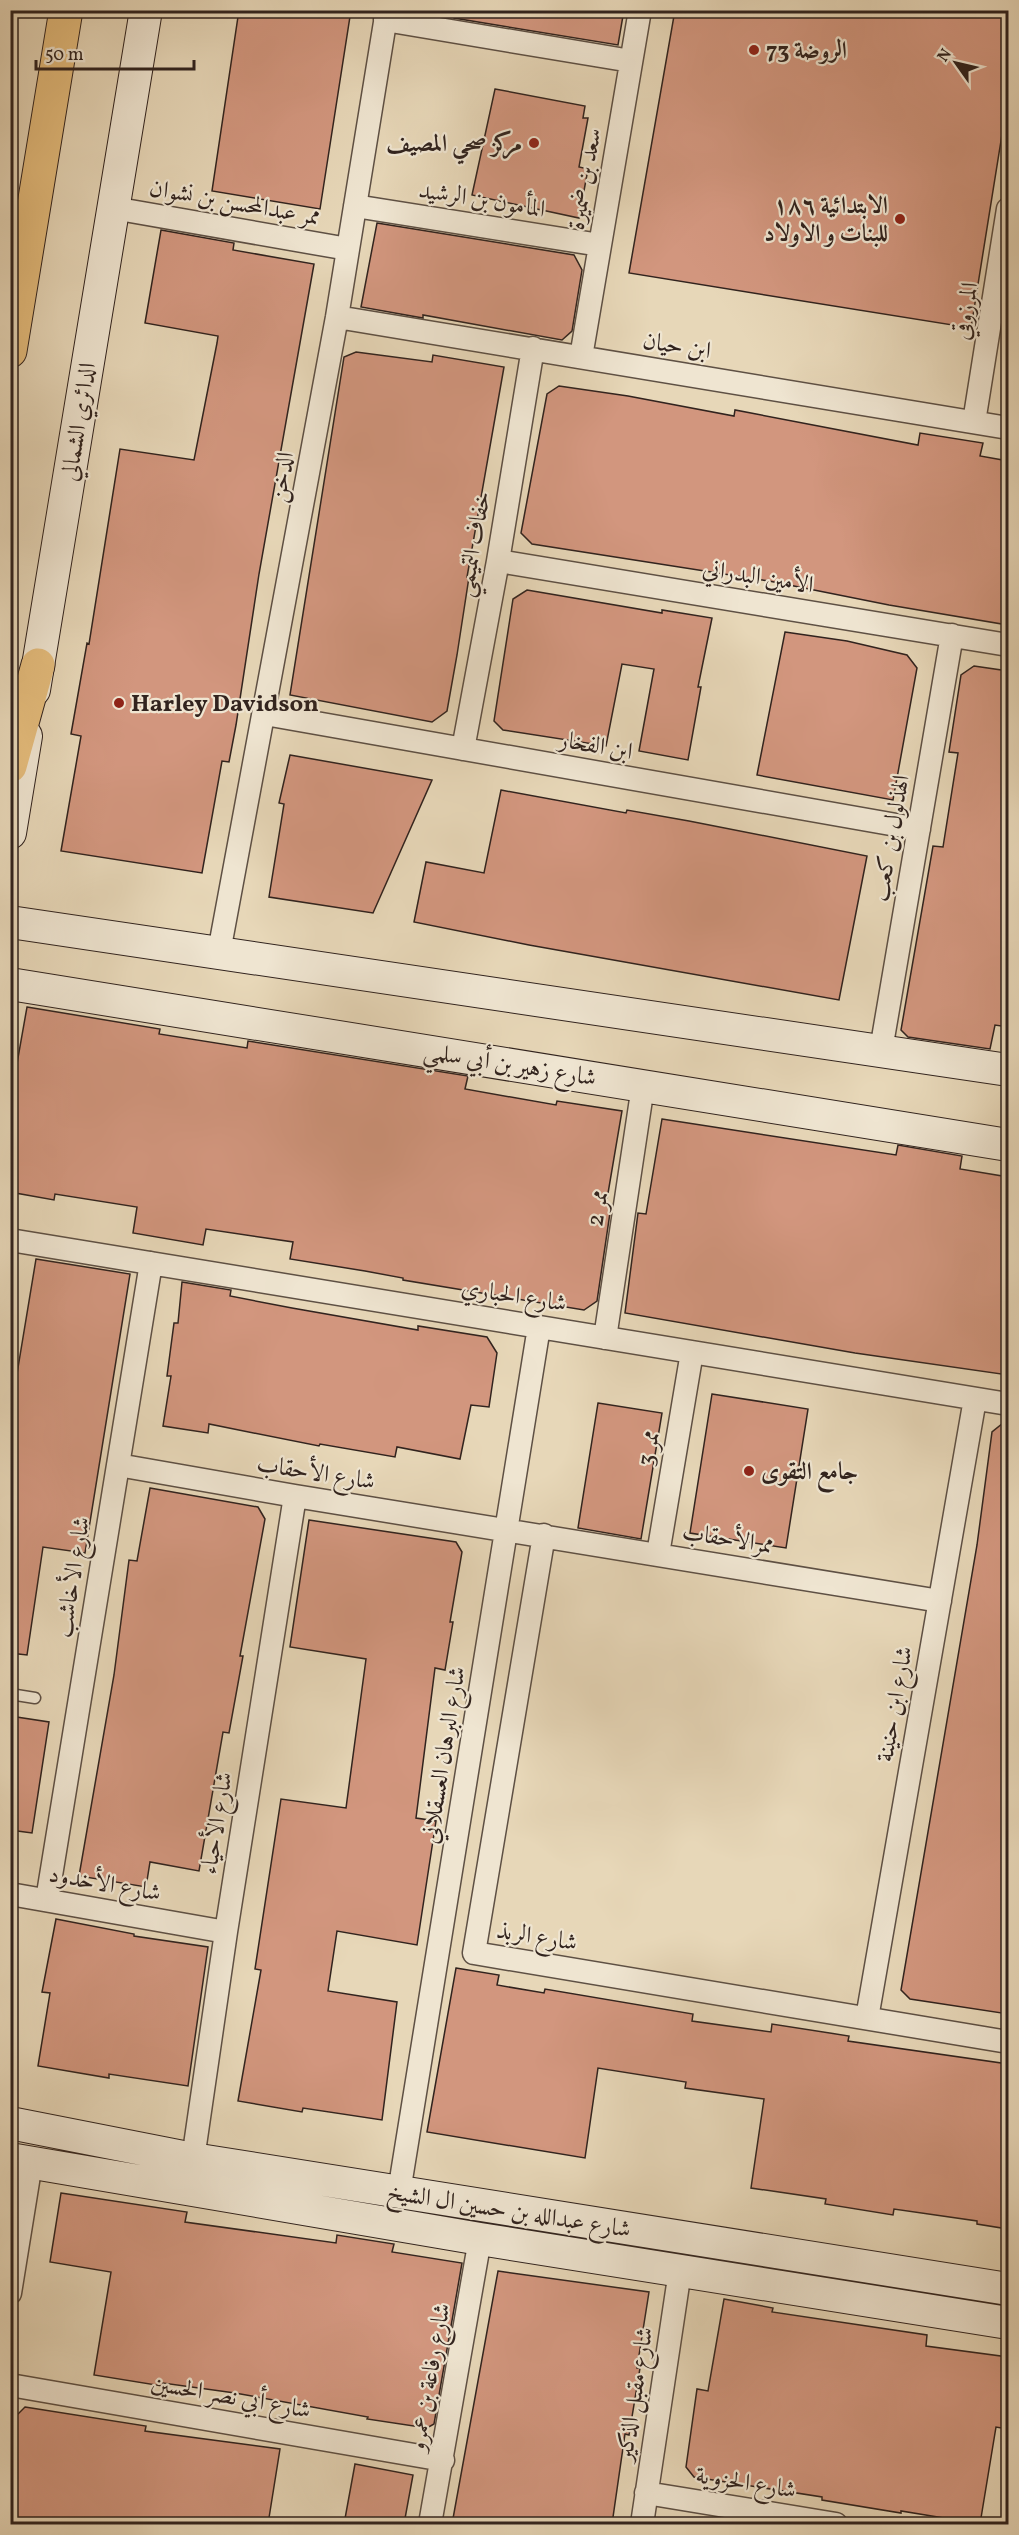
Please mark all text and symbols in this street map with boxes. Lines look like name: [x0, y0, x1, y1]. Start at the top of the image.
scale bar: [36, 33, 194, 71]
north arrow: [926, 33, 986, 93]
place label: الروضة 73: [766, 35, 847, 69]
text: 50 m: [45, 43, 84, 68]
marker: الروضة 73: [747, 43, 761, 57]
text: N: [933, 44, 958, 67]
street label: سعد بن ضميرة: [560, 126, 612, 233]
place label: مركز صحي المصيف: [386, 128, 522, 165]
marker: مركز صحي المصيف: [527, 136, 541, 150]
street label: ممر عبدالمحسن بن نشوان: [146, 172, 323, 236]
street label: المأمون بن الرشيد: [416, 172, 548, 228]
place label: الابتدائية ١٨٦ للبنات و الاولاد: [764, 190, 888, 252]
marker: الابتدائية ١٨٦ للبنات و الاولاد: [893, 212, 907, 226]
street label: المرزوقي: [946, 280, 988, 343]
street label: ابن حيان: [640, 325, 713, 369]
street label: الدائري الشمالي: [54, 361, 106, 484]
street label: الدخن: [262, 449, 304, 505]
street label: خفاف التميمي: [449, 489, 505, 601]
street label: الأمين البدراني: [700, 551, 816, 604]
place label: Harley Davidson: [131, 688, 319, 722]
marker: Harley Davidson: [112, 696, 126, 710]
street label: ابن الفخار: [554, 723, 635, 770]
street label: الهذلول بن كعب: [864, 772, 920, 904]
street label: شارع زهير بن أبي سلمي: [420, 1034, 599, 1100]
street label: ممر 2: [579, 1187, 619, 1229]
street label: شارع الحباري: [458, 1272, 569, 1323]
street label: ممر 3: [630, 1428, 670, 1469]
street label: شارع الأحقاب: [254, 1447, 378, 1501]
place label: جامع التقوى: [761, 1456, 858, 1493]
marker: جامع التقوى: [742, 1464, 756, 1478]
street label: شارع الأخاشب: [47, 1514, 101, 1640]
street label: ممرالأحقاب: [679, 1515, 776, 1564]
street label: شارع ابن حنينة: [869, 1644, 924, 1765]
street label: شارع البرهان العسقلاني: [414, 1664, 477, 1847]
street label: شارع الأحياء: [192, 1769, 244, 1877]
street label: شارع الأخدود: [46, 1857, 164, 1913]
street label: شارع الربذ: [494, 1915, 580, 1962]
street label: شارع عبدالله بن حسين ال الشيخ: [384, 2176, 633, 2250]
street label: شارع رفاعة بن عمرو: [401, 2301, 462, 2457]
street label: شارع مقبل الذكير: [608, 2325, 664, 2467]
street label: شارع أبي نصر الحسين: [148, 2365, 314, 2430]
street label: شارع الحزوية: [693, 2459, 798, 2510]

